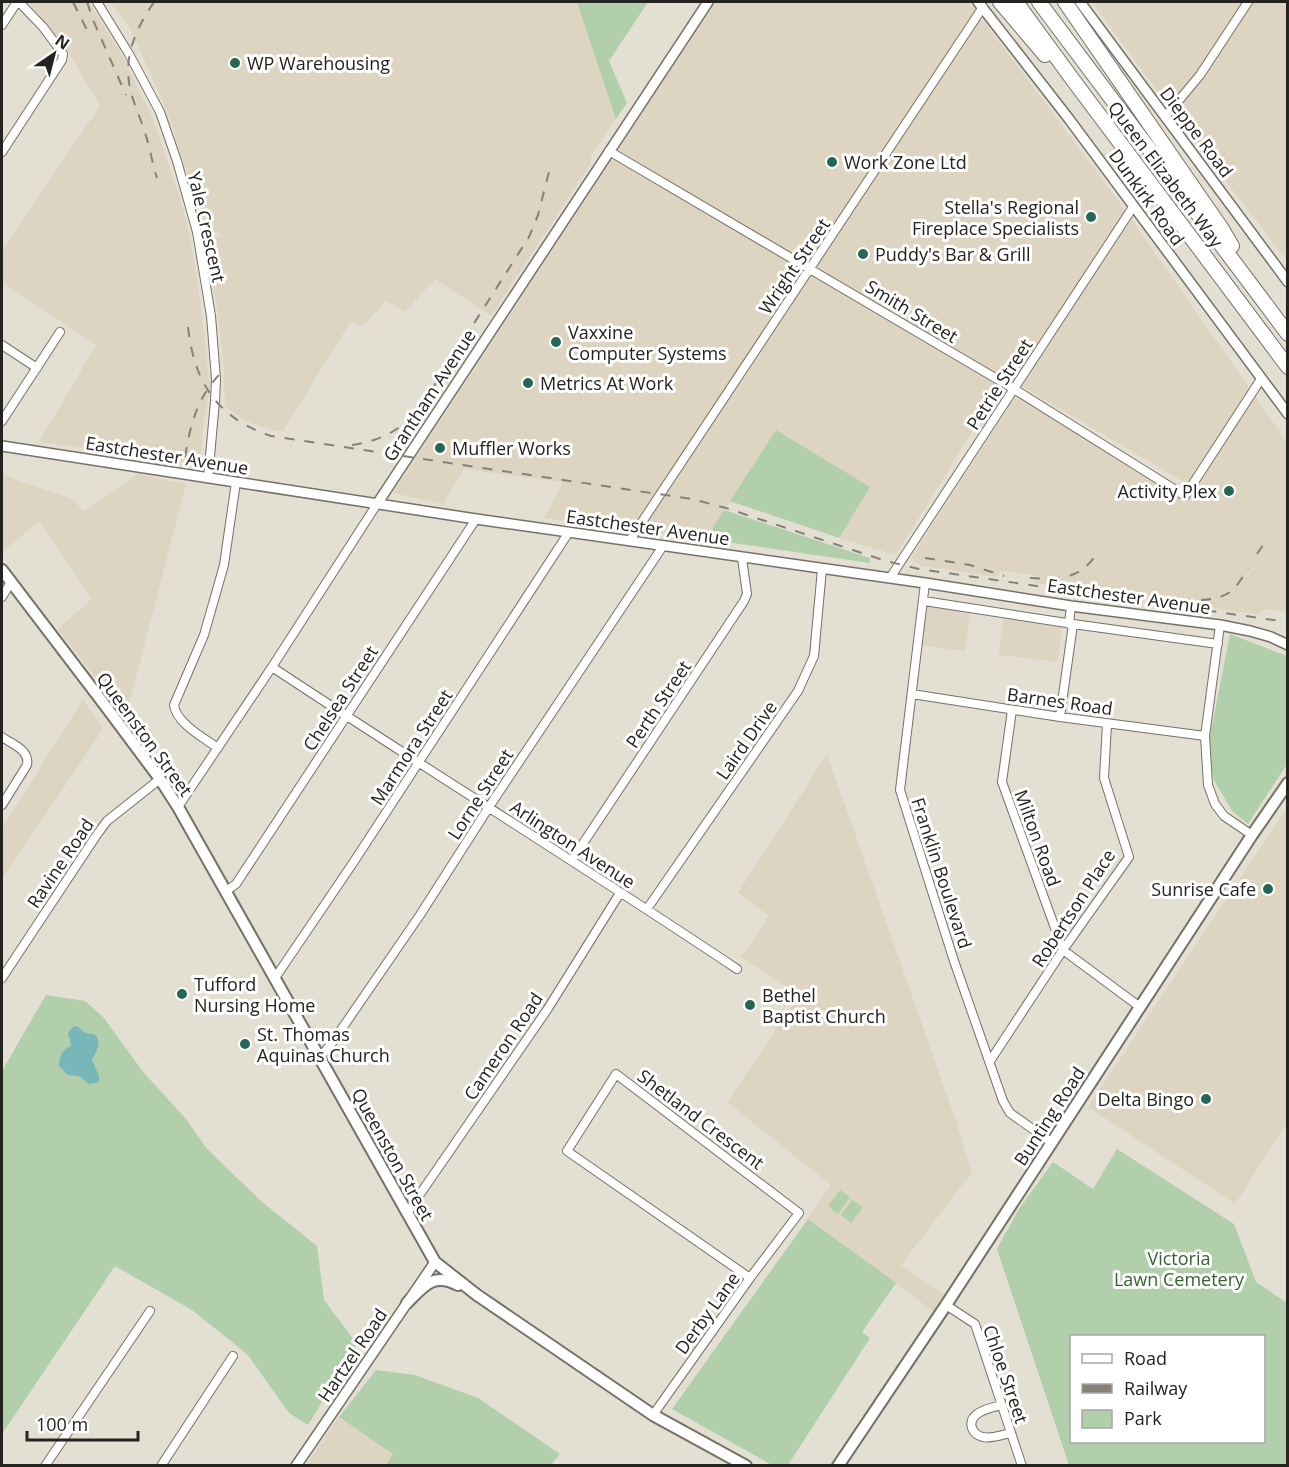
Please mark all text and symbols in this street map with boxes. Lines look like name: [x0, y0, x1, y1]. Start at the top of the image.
north arrow: [24, 24, 84, 84]
text: N: [51, 29, 74, 54]
place label: WP Warehousing: [247, 51, 390, 75]
marker: WP Warehousing: [228, 56, 242, 70]
street label: Dieppe Road: [1155, 82, 1239, 182]
street label: Queen Elizabeth Way: [1103, 96, 1230, 253]
street label: Dunkirk Road: [1104, 144, 1190, 250]
place label: Work Zone Ltd: [844, 150, 967, 174]
marker: Work Zone Ltd: [825, 155, 839, 169]
street label: Yale Crescent: [183, 169, 231, 285]
place label: Stella's Regional Fireplace Specialists: [912, 195, 1079, 240]
marker: Stella's Regional Fireplace Specialists: [1084, 210, 1098, 224]
street label: Wright Street: [753, 213, 835, 319]
place label: Puddy's Bar & Grill: [875, 242, 1031, 266]
marker: Puddy's Bar & Grill: [856, 247, 870, 261]
street label: Smith Street: [861, 274, 963, 348]
place label: Vaxxine Computer Systems: [568, 320, 727, 365]
street label: Grantham Avenue: [377, 324, 481, 466]
street label: Petrie Street: [961, 334, 1037, 434]
marker: Vaxxine Computer Systems: [549, 335, 563, 349]
place label: Metrics At Work: [540, 371, 674, 395]
marker: Metrics At Work: [521, 376, 535, 390]
street label: Eastchester Avenue: [84, 430, 250, 480]
place label: Muffler Works: [452, 436, 571, 460]
marker: Muffler Works: [433, 441, 447, 455]
place label: Activity Plex: [1117, 479, 1218, 503]
marker: Activity Plex: [1222, 484, 1236, 498]
street label: Eastchester Avenue: [565, 504, 731, 550]
street label: Eastchester Avenue: [1046, 573, 1212, 619]
street label: Chelsea Street: [297, 641, 383, 755]
street label: Perth Street: [620, 656, 696, 752]
street label: Queenston Street: [92, 667, 198, 801]
street label: Barnes Road: [1006, 682, 1114, 720]
street label: Marmora Street: [365, 685, 457, 809]
street label: Laird Drive: [710, 696, 782, 784]
street label: Lorne Street: [442, 744, 518, 844]
street label: Milton Road: [1009, 786, 1067, 890]
street label: Franklin Boulevard: [906, 794, 978, 952]
street label: Arlington Avenue: [506, 795, 640, 893]
street label: Ravine Road: [21, 813, 99, 913]
street label: Robertson Place: [1026, 844, 1120, 972]
place label: Sunrise Cafe: [1151, 877, 1256, 901]
marker: Sunrise Cafe: [1261, 882, 1275, 896]
place label: Tufford Nursing Home: [194, 972, 315, 1017]
place label: Bethel Baptist Church: [762, 983, 886, 1028]
marker: Tufford Nursing Home: [175, 987, 189, 1001]
street label: Cameron Road: [458, 987, 548, 1105]
marker: Bethel Baptist Church: [743, 998, 757, 1012]
place label: St. Thomas Aquinas Church: [257, 1022, 390, 1067]
marker: St. Thomas Aquinas Church: [238, 1037, 252, 1051]
street label: Bunting Road: [1008, 1062, 1090, 1170]
street label: Shetland Crescent: [633, 1064, 769, 1174]
street label: Queenston Street: [347, 1083, 439, 1225]
place label: Delta Bingo: [1097, 1087, 1194, 1111]
marker: Delta Bingo: [1199, 1092, 1213, 1106]
park label: Victoria Lawn Cemetery: [1114, 1246, 1245, 1291]
street label: Derby Lane: [669, 1267, 745, 1359]
street label: Hartzel Road: [312, 1304, 392, 1406]
street label: Chloe Street: [978, 1321, 1034, 1427]
legend: [1070, 1335, 1265, 1443]
text: Road: [1124, 1346, 1167, 1370]
text: Railway: [1124, 1376, 1188, 1400]
scale bar: [27, 1404, 138, 1442]
text: Park: [1124, 1406, 1162, 1430]
text: 100 m: [36, 1412, 88, 1436]

